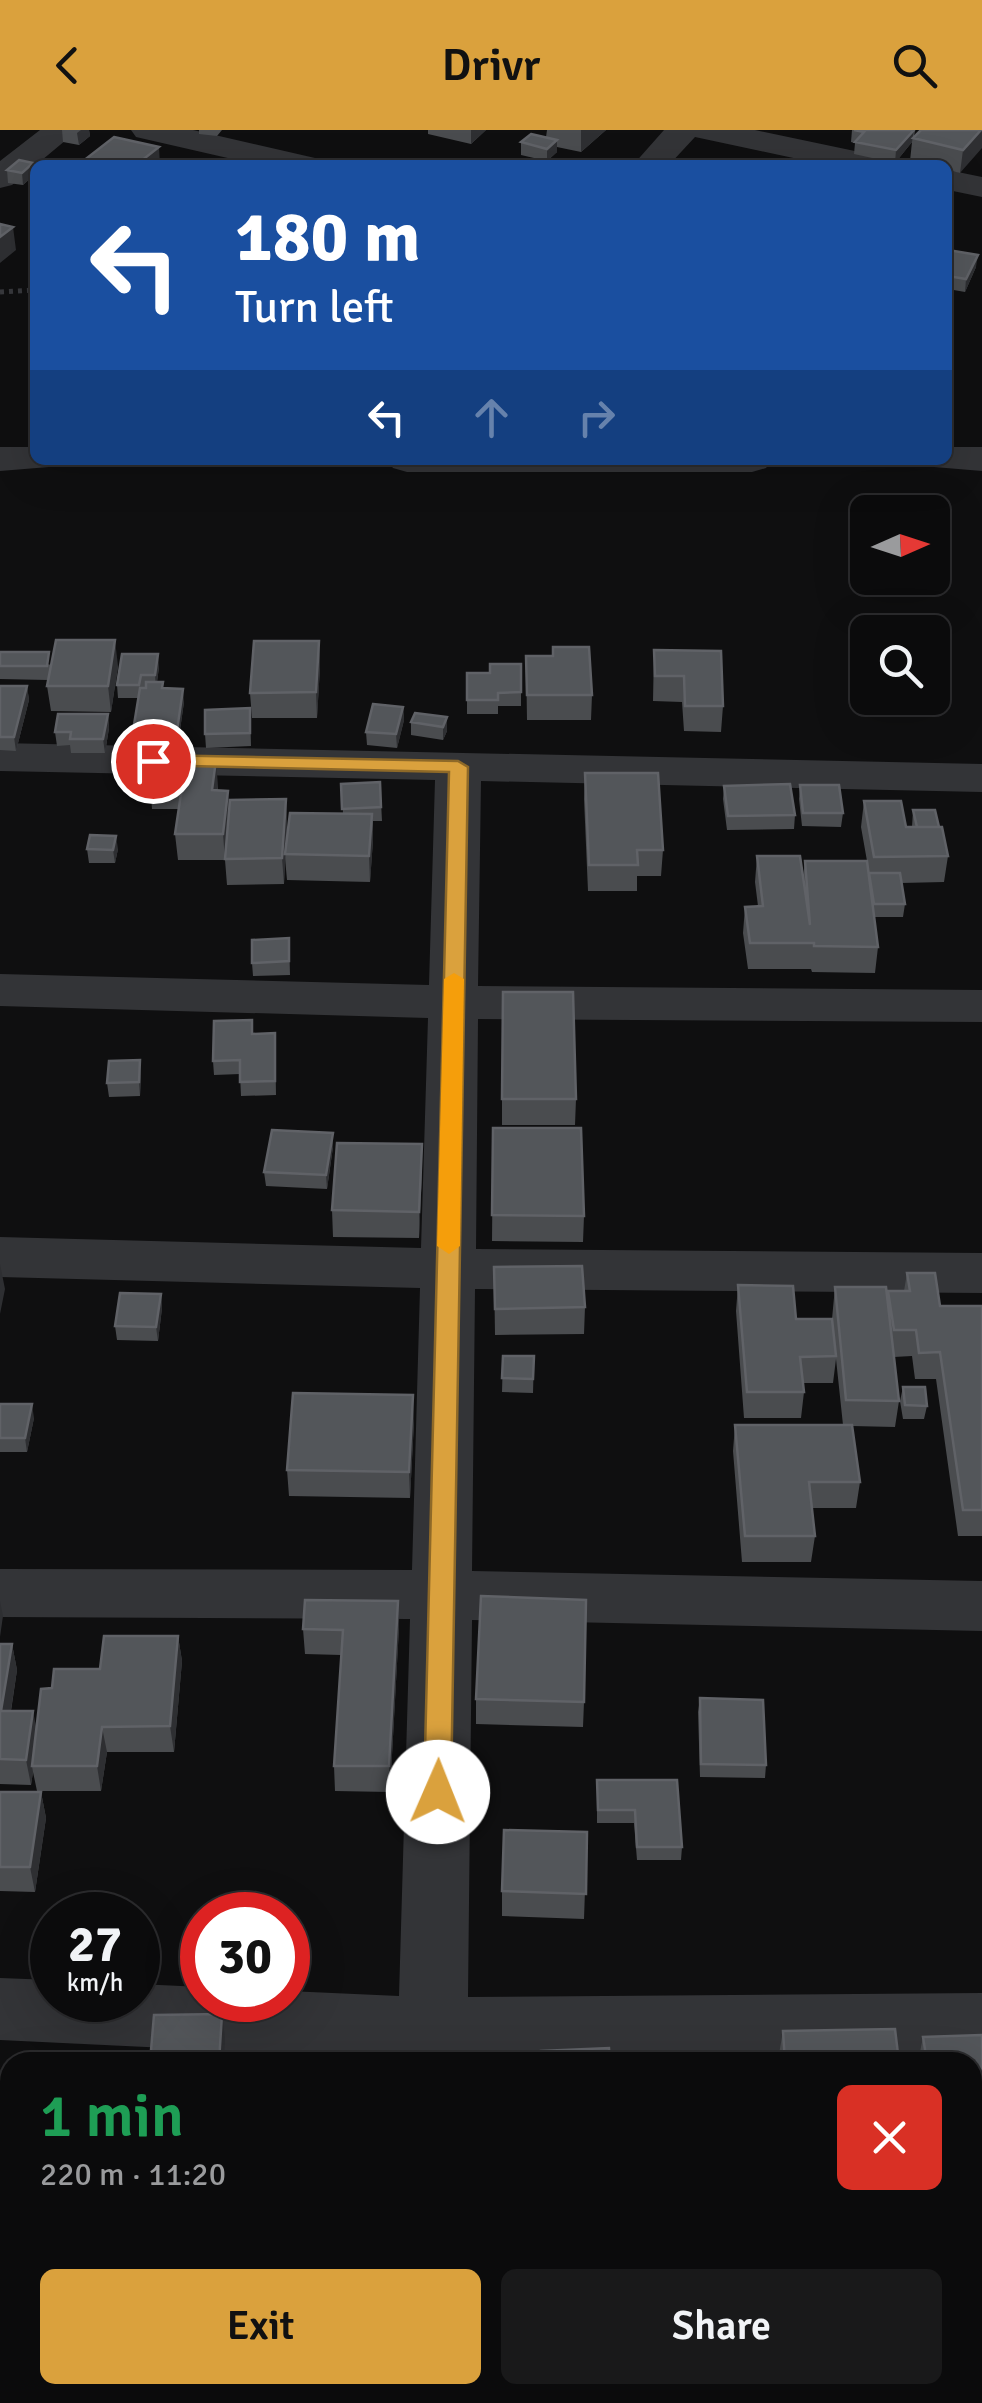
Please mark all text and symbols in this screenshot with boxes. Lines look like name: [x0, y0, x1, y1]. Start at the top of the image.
icon: back: [40, 38, 95, 93]
text: Drivr: [442, 38, 540, 93]
icon: search: [887, 38, 942, 93]
text: 180 m: [235, 194, 420, 280]
icon: left: [70, 200, 200, 330]
text: Turn left: [235, 280, 394, 335]
icon: left: [359, 390, 414, 445]
icon: ahead: [464, 390, 519, 445]
icon: right: [569, 390, 624, 445]
north arrow: [850, 495, 950, 595]
map controls: [850, 495, 950, 715]
button: search: [850, 615, 950, 715]
pin: [111, 719, 196, 804]
icon: arrive: [126, 734, 181, 789]
position arrow: [386, 1740, 490, 1844]
speed limit sign: 30: [180, 1892, 310, 2022]
text: 27: [68, 1914, 122, 1976]
text: km/h: [67, 1967, 123, 1998]
text: 1 min: [40, 2080, 184, 2154]
button: close: [837, 2085, 942, 2190]
text: 220 m · 11:20: [40, 2155, 226, 2194]
button: Exit: [40, 2269, 481, 2384]
button: Share: [501, 2269, 942, 2384]

